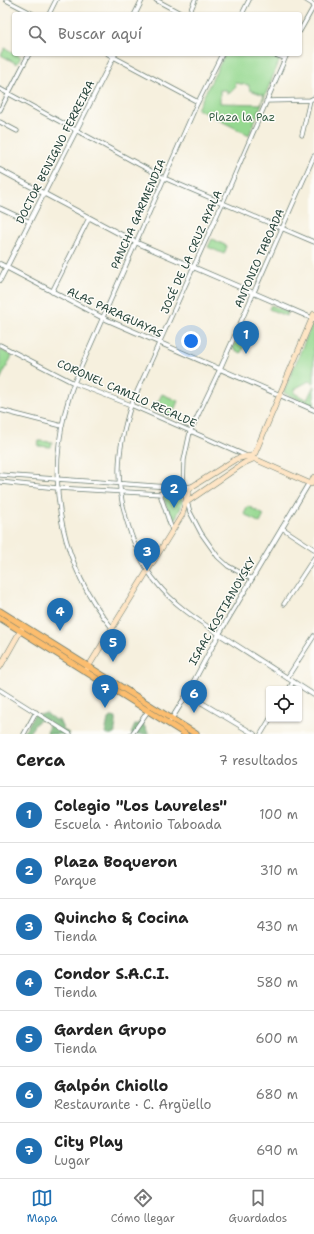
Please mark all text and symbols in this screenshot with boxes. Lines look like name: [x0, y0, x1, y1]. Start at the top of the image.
search box: [12, 12, 302, 56]
icon: search: [26, 23, 48, 45]
text: Buscar aquí: [58, 24, 142, 44]
street label: DOCTOR BENIGNO FERREIRA: [13, 78, 98, 227]
park label: Plaza la Paz: [209, 110, 275, 125]
street label: PANCHA GARMENDIA: [107, 157, 169, 272]
street label: JOSÉ DE LA CRUZ AYALA: [156, 188, 226, 316]
street label: ANTONIO TABOADA: [231, 206, 288, 310]
street label: ALAS PARAGUAYAS: [65, 284, 165, 341]
pin: 1: [233, 321, 259, 354]
your location: [181, 331, 201, 351]
street label: CORONEL CAMILO RECALDE: [55, 356, 199, 431]
pin: 2: [161, 475, 187, 508]
pin: 3: [134, 538, 160, 571]
street label: ISAAC KOSTIANOVSKY: [185, 554, 260, 668]
pin: 4: [47, 598, 73, 631]
pin: 5: [100, 629, 126, 662]
pin: 7: [92, 675, 118, 708]
pin: 6: [181, 680, 207, 713]
map controls: [266, 686, 302, 722]
button: locate: [266, 686, 302, 722]
text: Cerca: [16, 749, 65, 771]
text: 7 resultados: [219, 752, 298, 769]
text: Colegio "Los Laureles": [54, 796, 227, 816]
text: 1: [26, 806, 32, 823]
text: 100 m: [259, 806, 298, 823]
text: Escuela · Antonio Taboada: [54, 816, 222, 833]
text: Plaza Boqueron: [54, 852, 177, 872]
text: 2: [24, 862, 34, 879]
text: 310 m: [260, 862, 298, 879]
text: Parque: [54, 872, 97, 889]
text: Quincho & Cocina: [54, 908, 188, 928]
text: 3: [24, 918, 34, 935]
text: 430 m: [256, 918, 298, 935]
text: Tienda: [54, 928, 97, 945]
text: Condor S.A.C.I.: [54, 964, 169, 984]
text: 4: [24, 974, 34, 991]
text: 580 m: [257, 974, 298, 991]
text: Tienda: [54, 984, 97, 1001]
text: Garden Grupo: [54, 1020, 166, 1040]
text: 5: [25, 1030, 33, 1047]
text: 600 m: [255, 1030, 298, 1047]
text: Tienda: [54, 1040, 97, 1057]
text: Galpón Chiollo: [54, 1076, 168, 1096]
text: 6: [24, 1086, 34, 1103]
text: 680 m: [256, 1086, 298, 1103]
text: Restaurante · C. Argüello: [54, 1096, 211, 1113]
text: City Play: [54, 1132, 123, 1152]
text: 7: [24, 1142, 34, 1159]
text: 690 m: [256, 1142, 298, 1159]
text: Lugar: [54, 1152, 90, 1169]
tab: Mapa: [27, 1187, 57, 1226]
tab: Cómo llegar: [111, 1187, 175, 1226]
tab: Guardados: [229, 1187, 287, 1226]

